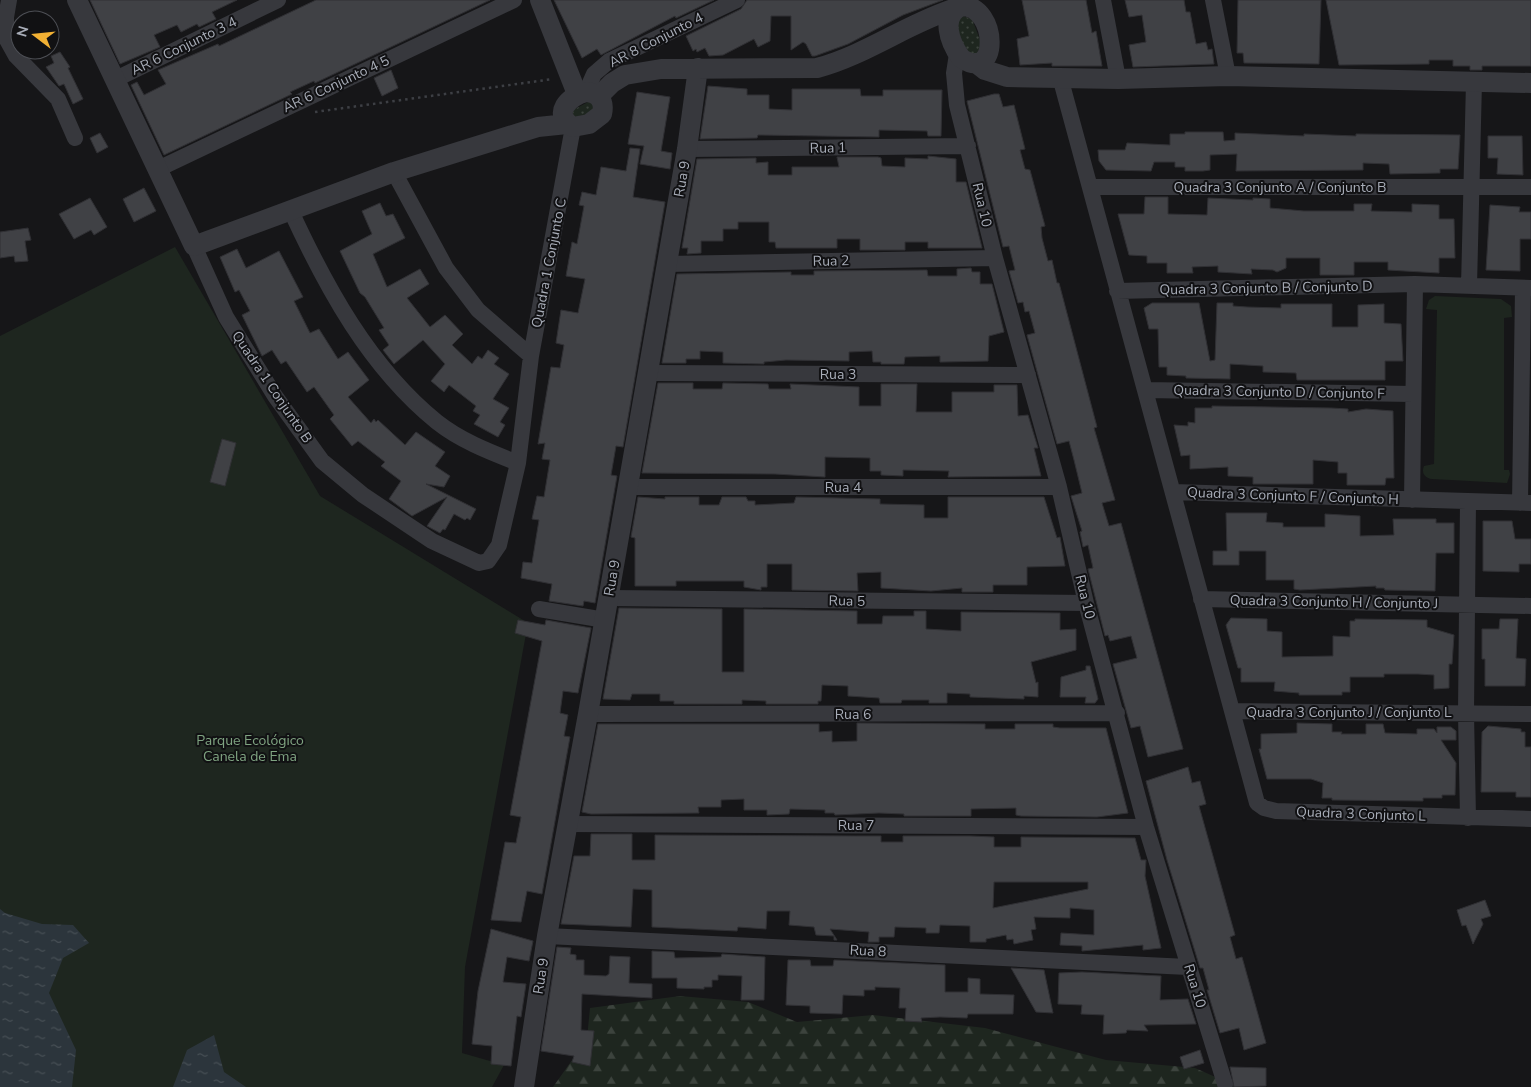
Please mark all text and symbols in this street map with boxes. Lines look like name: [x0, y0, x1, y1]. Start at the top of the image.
street label: AR 8 Conjunto 4: [606, 8, 706, 72]
north arrow: [10, 10, 60, 60]
street label: AR 6 Conjunto 3 4: [128, 12, 240, 80]
text: N: [12, 24, 34, 39]
street label: AR 6 Conjunto 4 5: [280, 51, 392, 117]
street label: Rua 1: [810, 138, 846, 158]
street label: Rua 9: [669, 159, 695, 199]
street label: Quadra 3 Conjunto A / Conjunto B: [1174, 178, 1386, 197]
street label: Rua 10: [968, 181, 996, 229]
street label: Quadra 1 Conjunto C: [527, 197, 571, 329]
street label: Rua 2: [813, 251, 849, 271]
street label: Quadra 3 Conjunto B / Conjunto D: [1159, 277, 1373, 299]
street label: Quadra 1 Conjunto B: [227, 327, 317, 447]
street label: Rua 3: [820, 365, 856, 384]
street label: Quadra 3 Conjunto D / Conjunto F: [1173, 381, 1385, 403]
street label: Rua 4: [825, 478, 861, 497]
street label: Quadra 3 Conjunto F / Conjunto H: [1187, 483, 1399, 509]
street label: Rua 9: [599, 558, 625, 598]
street label: Rua 10: [1070, 573, 1100, 621]
street label: Rua 5: [829, 591, 865, 611]
street label: Quadra 3 Conjunto H / Conjunto J: [1230, 591, 1438, 613]
street label: Quadra 3 Conjunto J / Conjunto L: [1246, 703, 1452, 722]
street label: Rua 6: [835, 705, 871, 724]
park label: Parque Ecológico Canela de Ema: [196, 731, 304, 766]
street label: Quadra 3 Conjunto L: [1296, 802, 1427, 826]
street label: Rua 7: [838, 816, 874, 835]
street label: Rua 8: [849, 941, 887, 961]
street label: Rua 9: [529, 956, 553, 996]
street label: Rua 10: [1179, 962, 1211, 1010]

